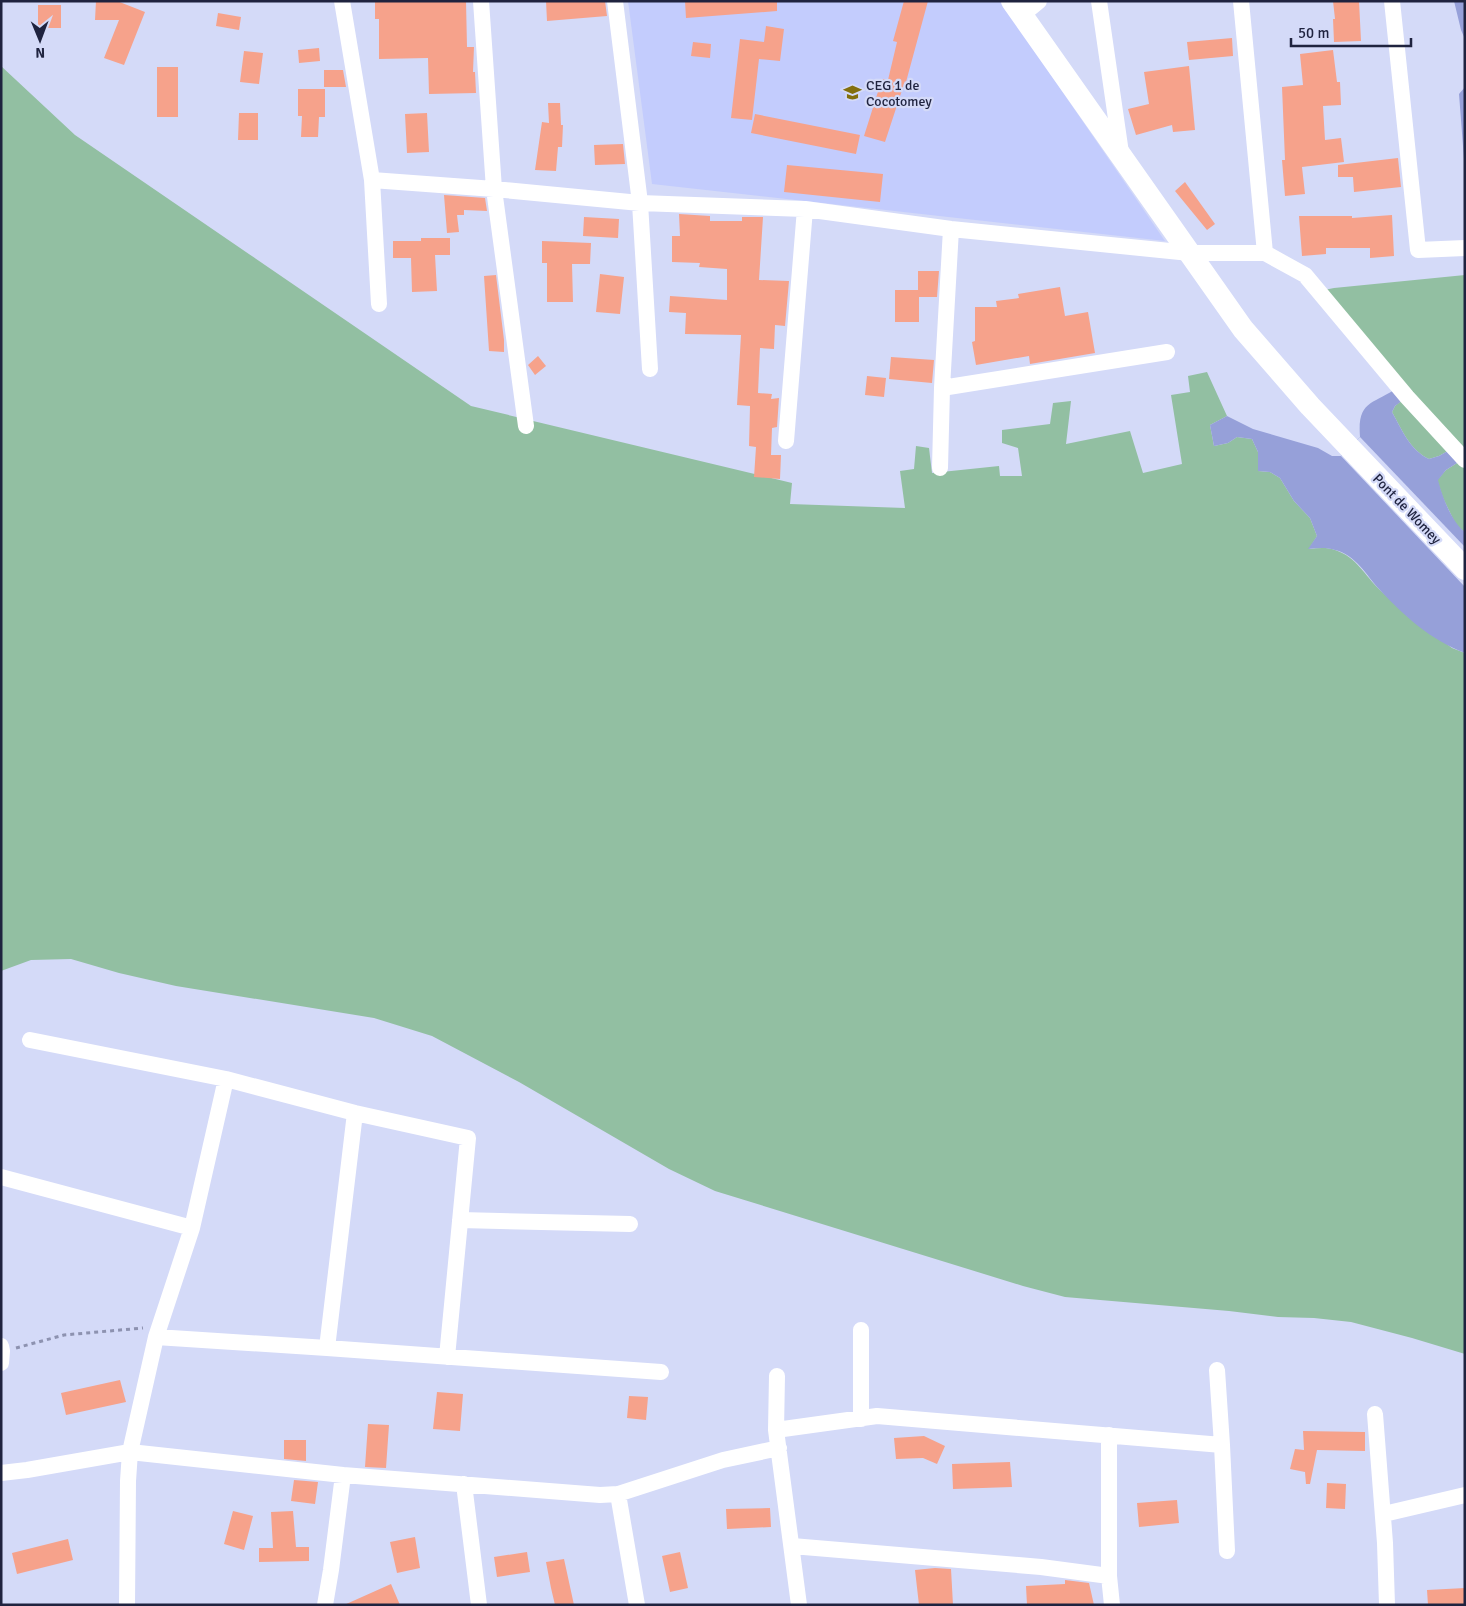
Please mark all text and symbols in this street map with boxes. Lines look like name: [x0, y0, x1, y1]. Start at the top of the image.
north arrow: [15, 15, 65, 65]
scale bar: [1291, 15, 1411, 47]
text: 50 m: [1298, 24, 1329, 42]
text: N: [35, 44, 45, 61]
place label: CEG 1 de Cocotomey: [866, 77, 932, 110]
school or university icon: CEG 1 de Cocotomey: [842, 83, 862, 103]
street label: Pont de Womey: [1369, 470, 1445, 548]

